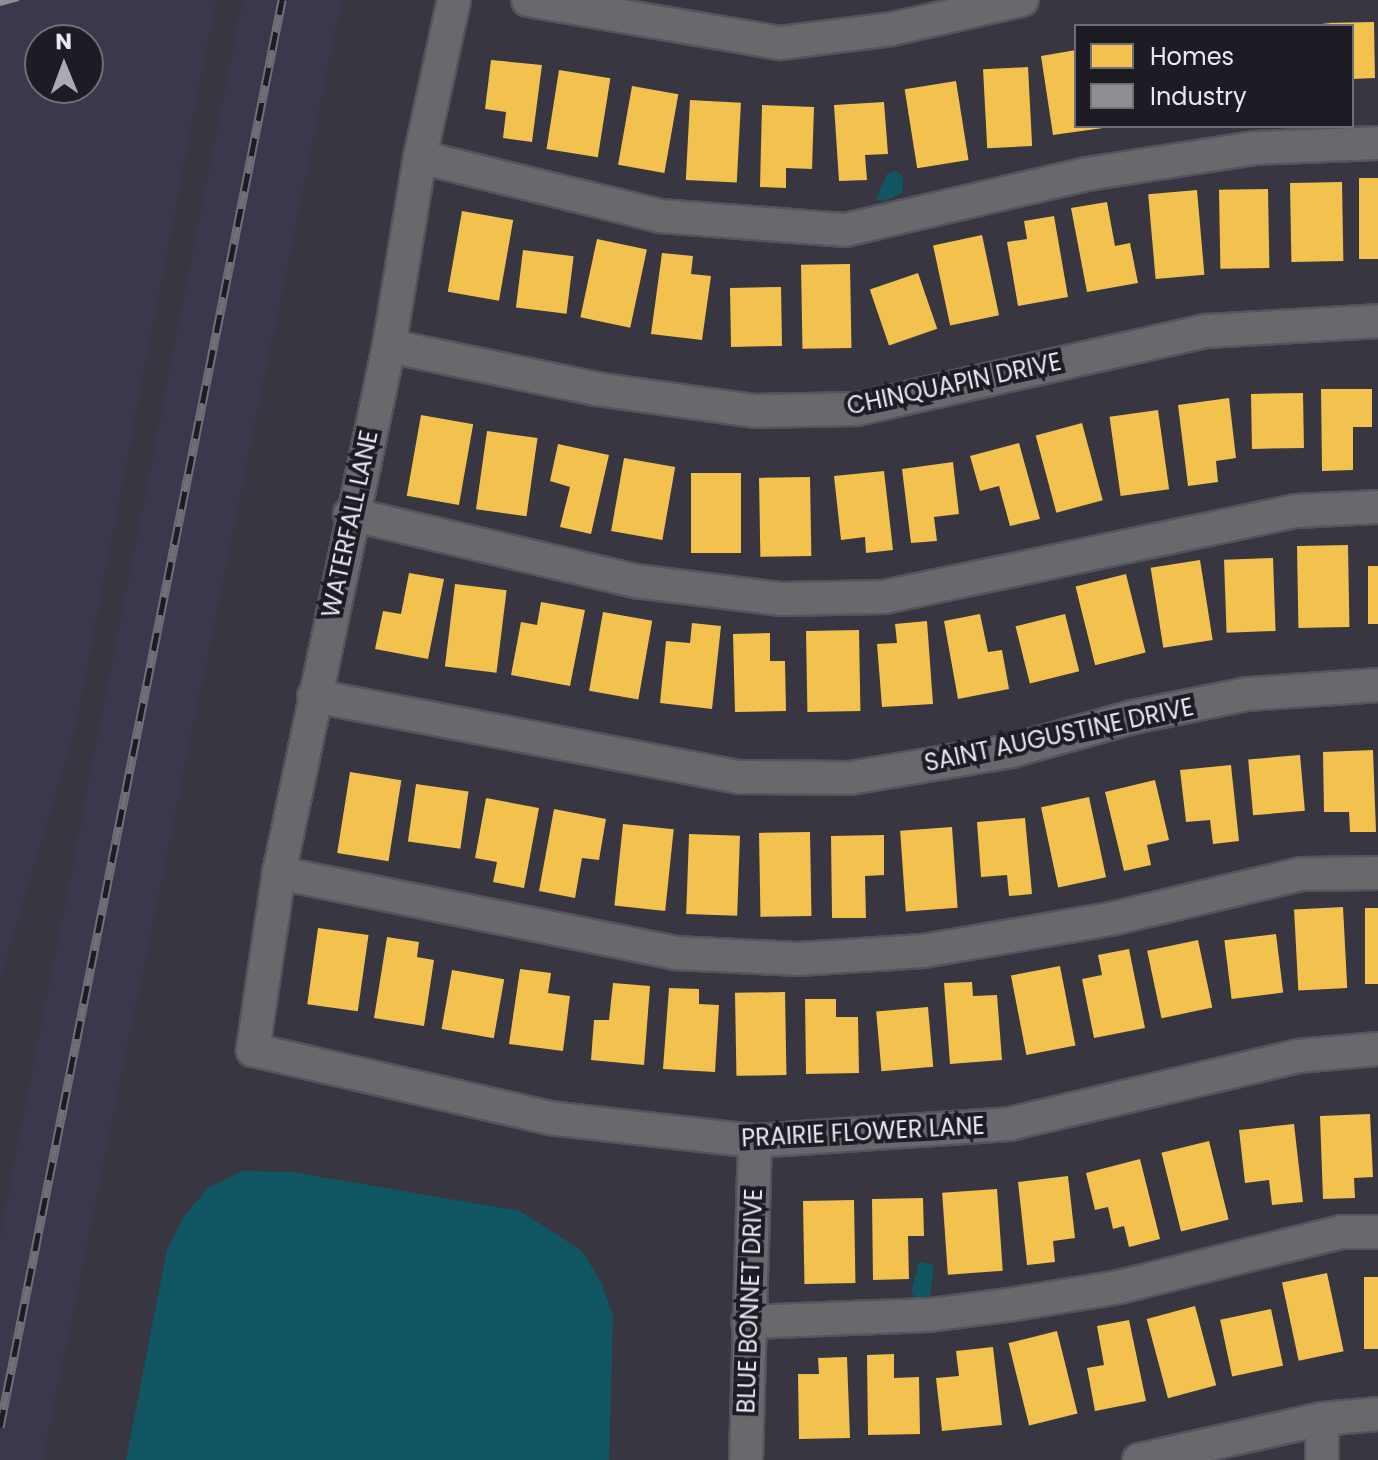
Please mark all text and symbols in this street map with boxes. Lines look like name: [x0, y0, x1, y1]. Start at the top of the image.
north arrow: [24, 24, 104, 104]
legend: [1074, 24, 1354, 128]
text: N: [55, 26, 72, 57]
text: Homes: [1150, 40, 1234, 73]
text: Industry: [1150, 80, 1247, 113]
street label: CHINQUAPIN DRIVE: [844, 347, 1064, 421]
street label: WATERFALL LANE: [316, 428, 384, 620]
street label: SAINT AUGUSTINE DRIVE: [922, 692, 1196, 778]
street label: PRAIRIE FLOWER LANE: [741, 1111, 985, 1153]
street label: BLUE BONNET DRIVE: [732, 1188, 768, 1414]

